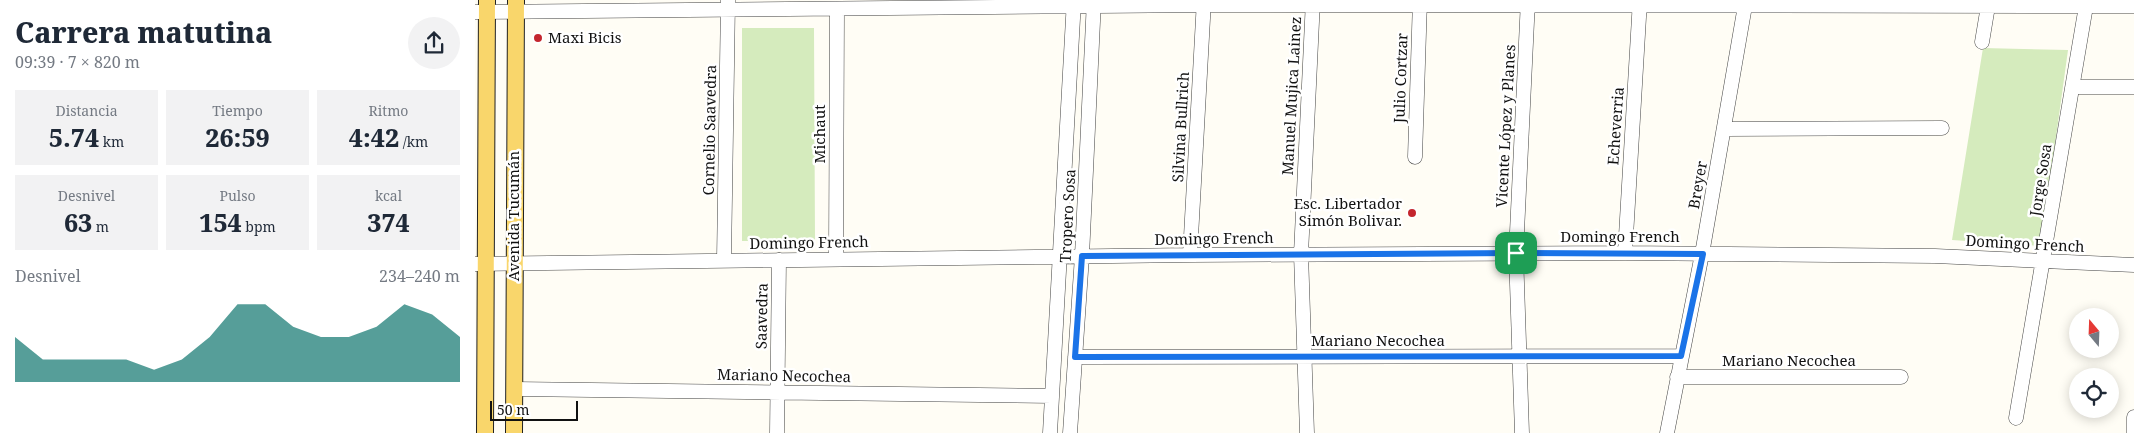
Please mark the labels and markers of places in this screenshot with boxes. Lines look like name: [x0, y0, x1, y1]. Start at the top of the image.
place label: Maxi Bicis: [548, 27, 622, 47]
marker: Maxi Bicis: [532, 32, 544, 44]
place label: Esc. Libertador Simón Bolivar.: [1294, 193, 1402, 230]
marker: Esc. Libertador Simón Bolivar.: [1406, 207, 1418, 219]
pin: [1495, 232, 1537, 274]

